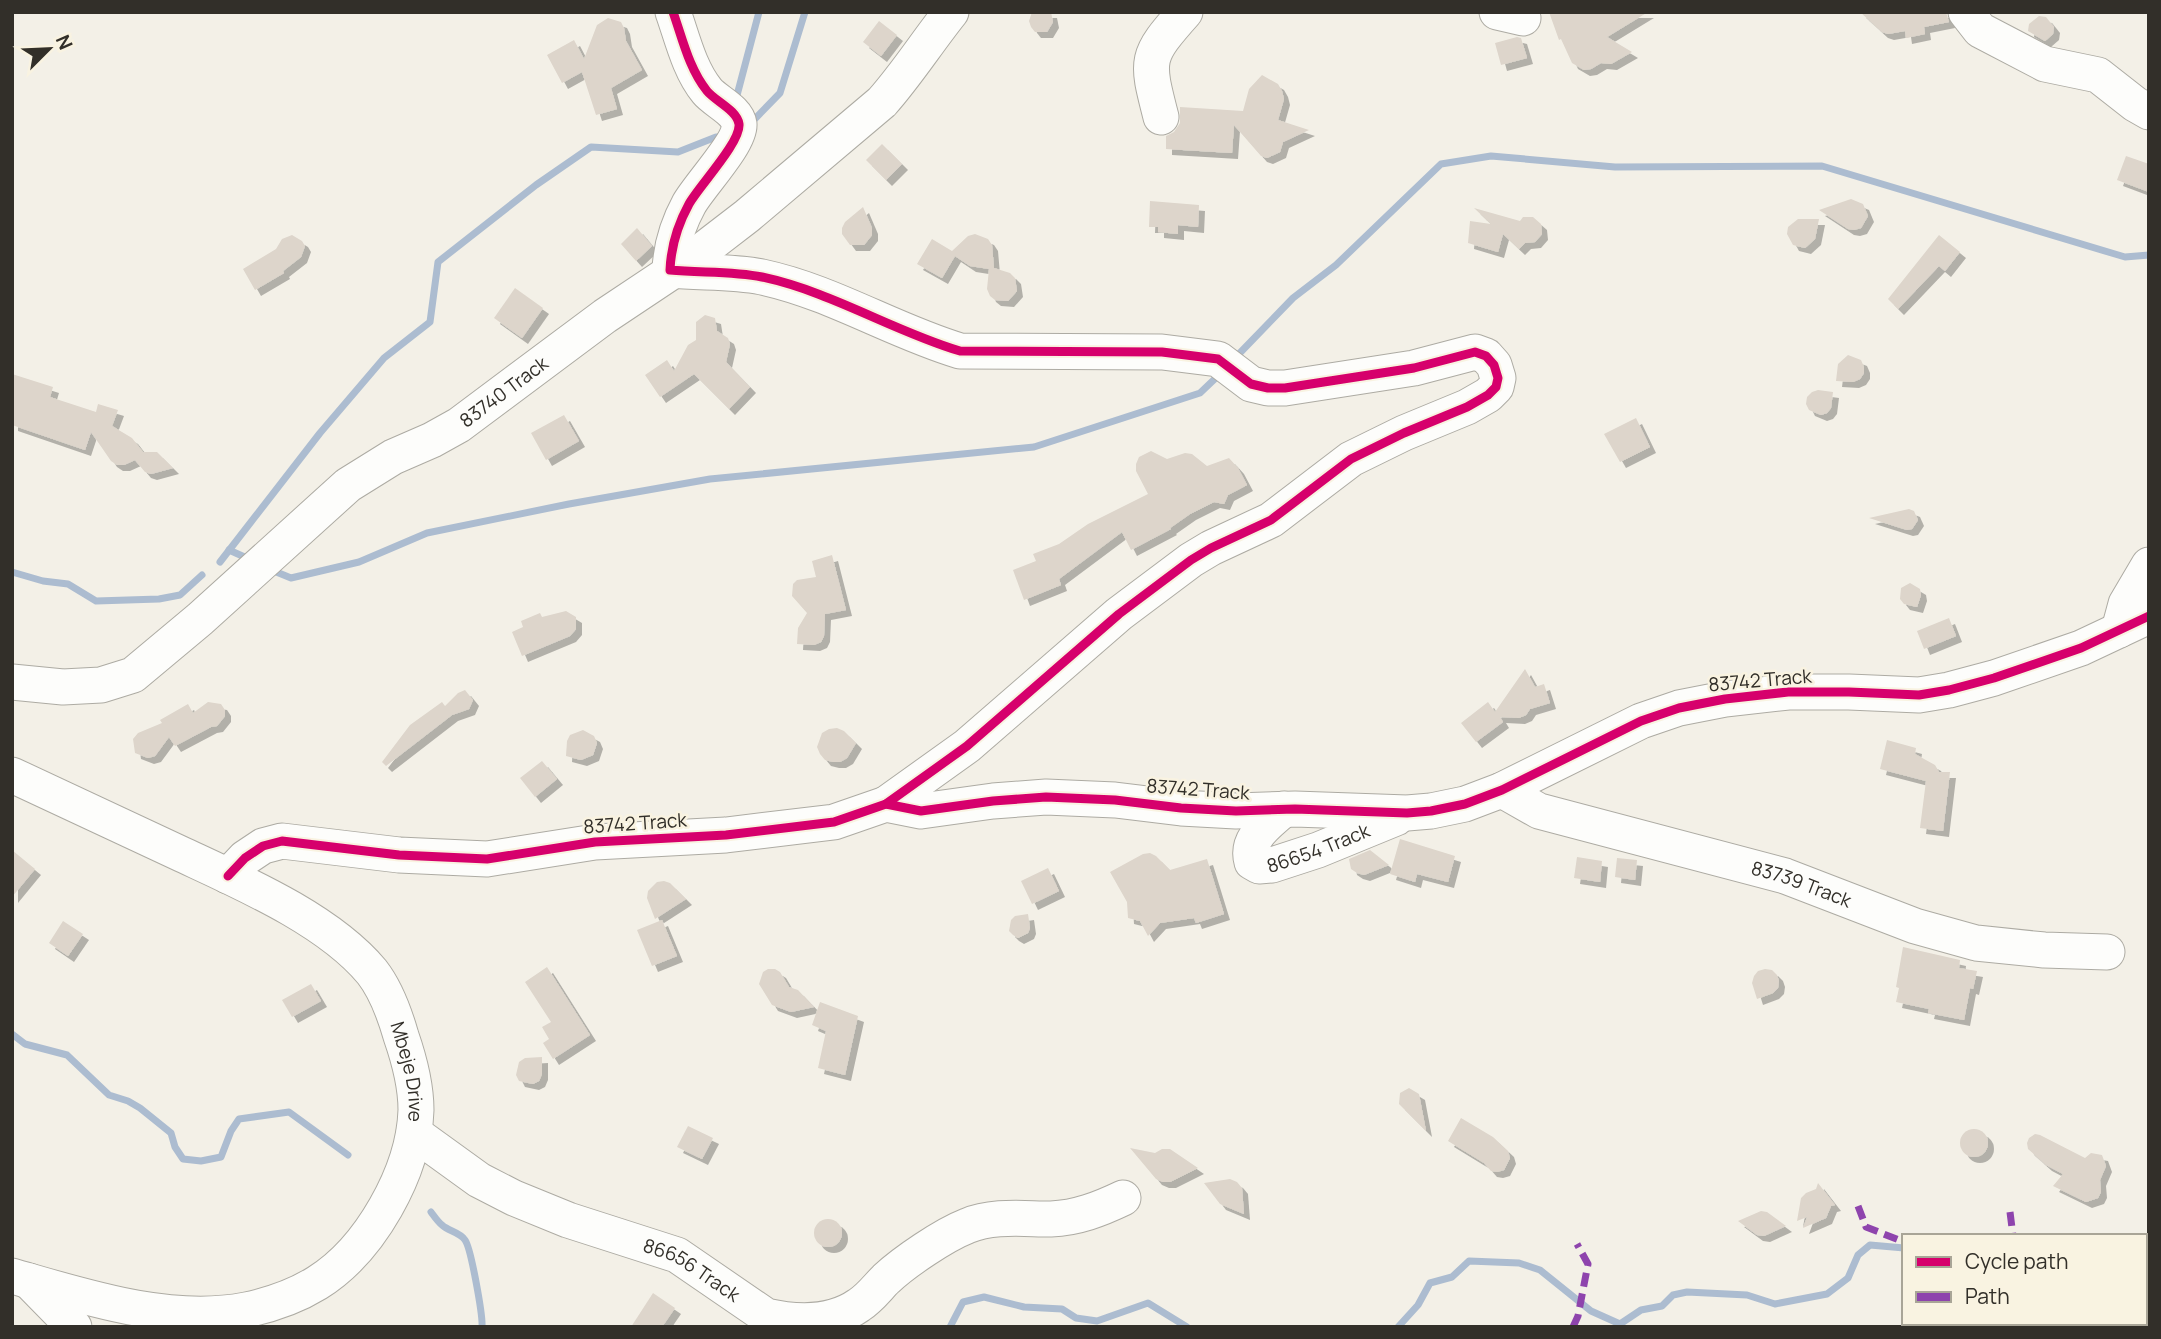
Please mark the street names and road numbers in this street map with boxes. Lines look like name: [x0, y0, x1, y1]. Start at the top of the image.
street label: 83740 Track: [454, 350, 554, 433]
street label: 83742 Track: [1707, 662, 1813, 697]
street label: 83742 Track: [1145, 772, 1251, 806]
street label: 83742 Track: [582, 806, 688, 840]
street label: 86654 Track: [1263, 817, 1374, 879]
street label: 83739 Track: [1749, 855, 1856, 914]
street label: Mbeje Drive: [384, 1018, 429, 1123]
street label: 86656 Track: [640, 1232, 746, 1308]

